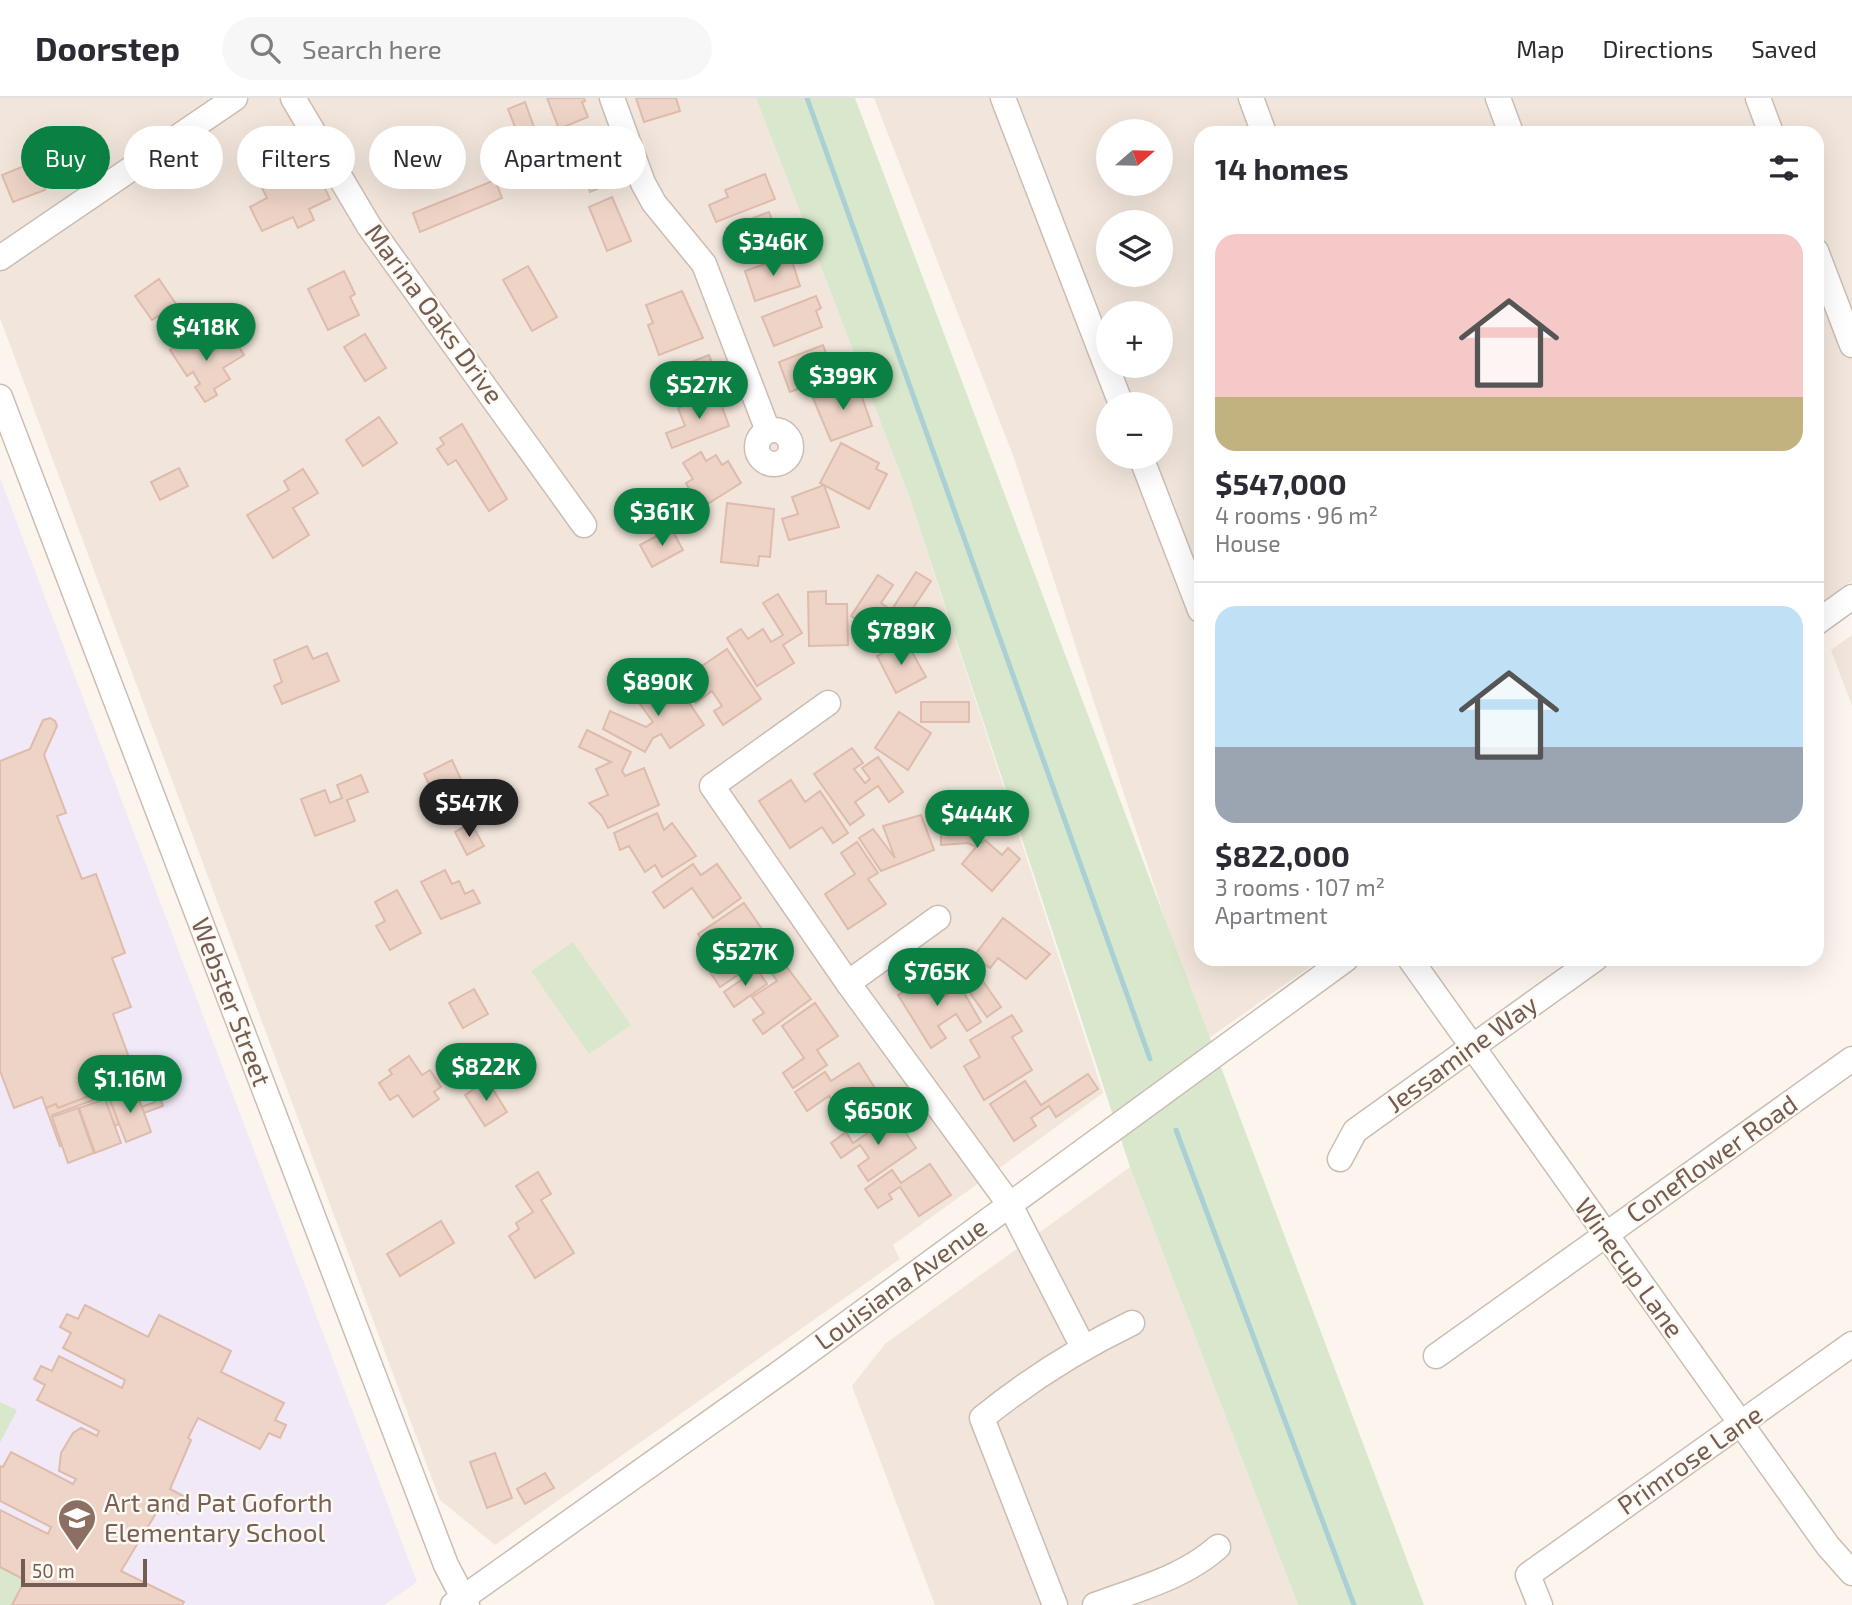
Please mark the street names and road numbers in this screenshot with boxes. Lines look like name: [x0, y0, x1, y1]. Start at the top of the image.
street label: Marina Oaks Drive: [360, 217, 511, 409]
street label: Webster Street: [186, 913, 279, 1090]
street label: Jessamine Way: [1379, 987, 1543, 1118]
street label: Coneflower Road: [1620, 1087, 1803, 1228]
street label: Winecup Lane: [1569, 1191, 1691, 1343]
street label: Louisiana Avenue: [808, 1210, 992, 1356]
street label: Primrose Lane: [1611, 1397, 1767, 1520]

